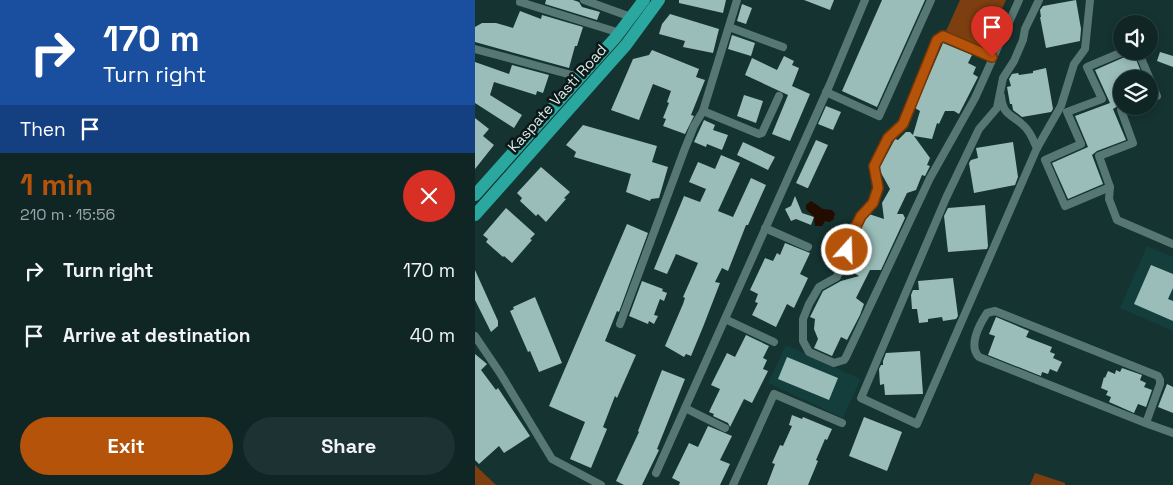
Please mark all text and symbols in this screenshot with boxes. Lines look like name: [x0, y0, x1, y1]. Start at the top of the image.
pin: [971, 6, 1013, 57]
icon: arrive: [978, 13, 1006, 41]
map controls: [1113, 15, 1158, 115]
button: sound: [1113, 15, 1158, 60]
text: 170 m: [103, 17, 200, 61]
icon: right: [20, 20, 85, 85]
street label: Kaspate Vasti Road: [503, 40, 611, 156]
text: Turn right: [103, 60, 206, 88]
button: layers: [1113, 70, 1158, 115]
icon: arrive: [76, 115, 104, 143]
text: Then: [20, 117, 66, 142]
text: 1 min: [20, 165, 93, 204]
button: close: [403, 170, 455, 222]
text: 210 m · 15:56: [20, 204, 115, 225]
position arrow: [820, 223, 872, 275]
icon: right: [20, 257, 48, 285]
text: Turn right: [63, 258, 153, 283]
text: 170 m: [403, 258, 455, 283]
icon: arrive: [20, 322, 48, 350]
text: Arrive at destination: [63, 323, 251, 348]
text: 40 m: [410, 323, 455, 348]
button: Exit: [20, 417, 233, 475]
button: Share: [243, 417, 455, 475]

